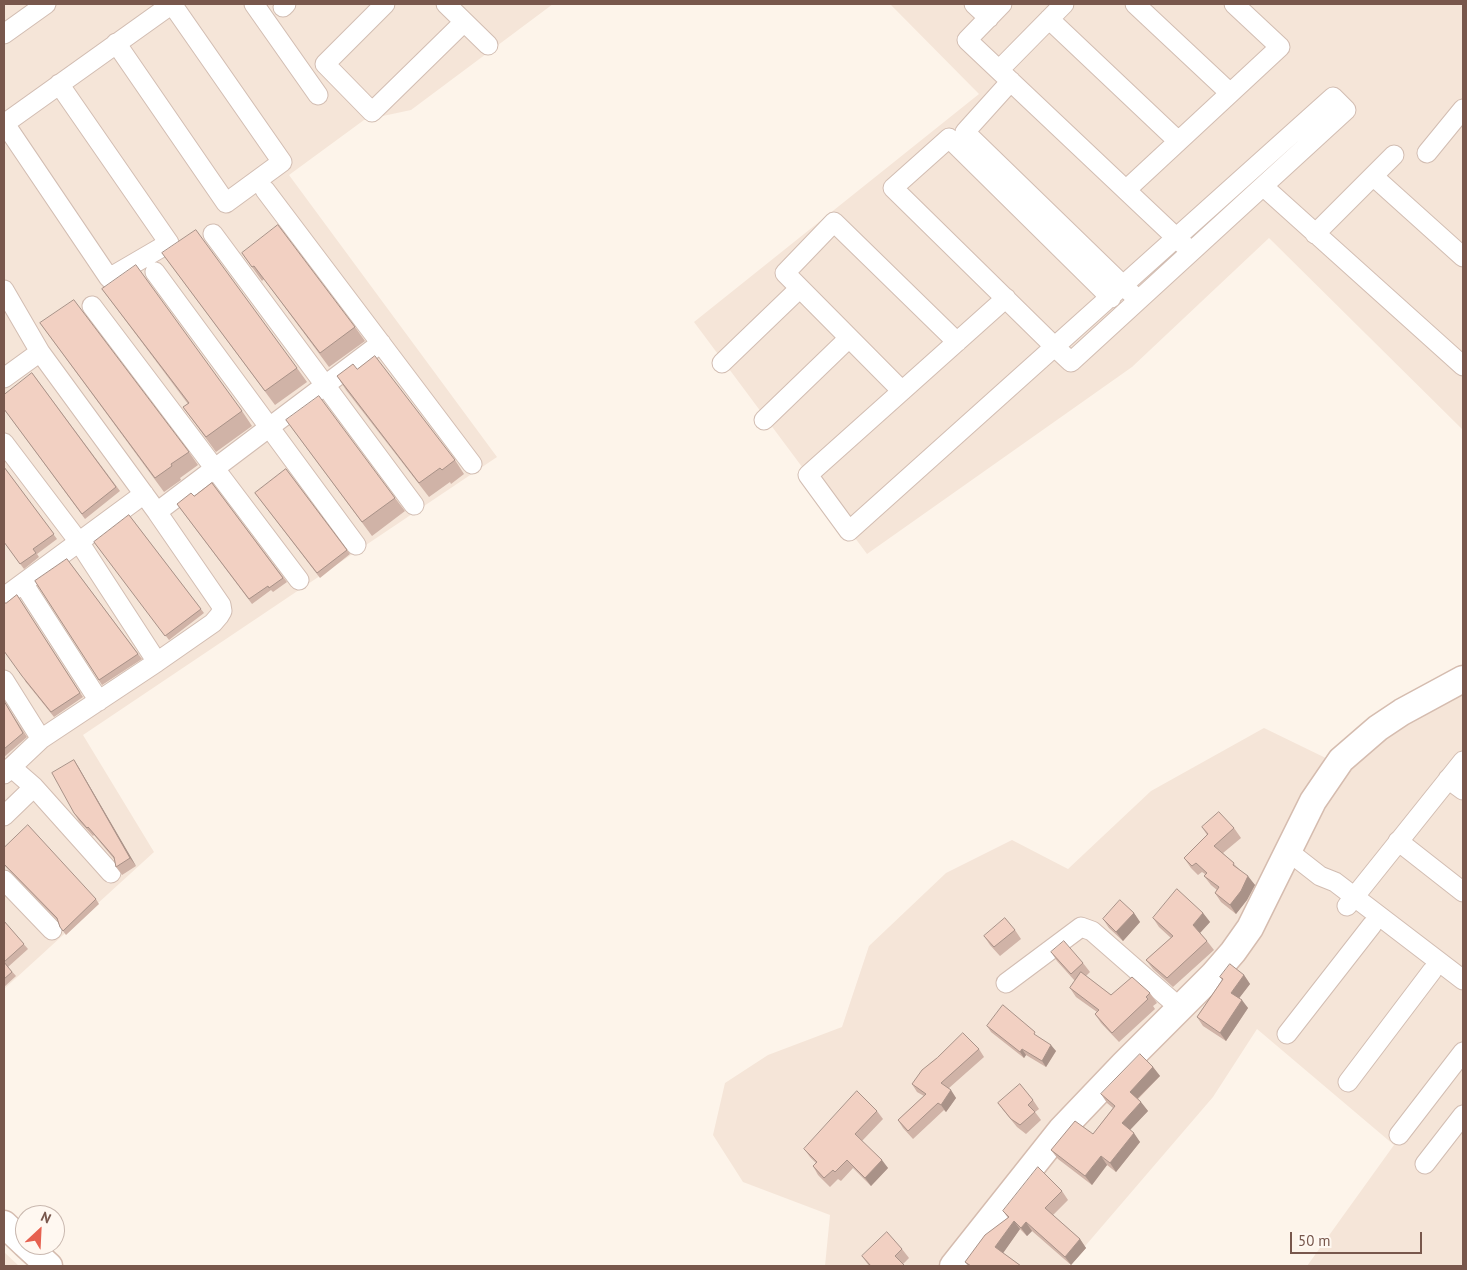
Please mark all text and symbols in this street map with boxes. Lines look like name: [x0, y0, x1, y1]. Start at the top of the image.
north arrow: [15, 1205, 65, 1255]
text: N: [38, 1207, 54, 1227]
scale bar: [1292, 1222, 1424, 1254]
text: 50 m: [1298, 1231, 1331, 1250]

